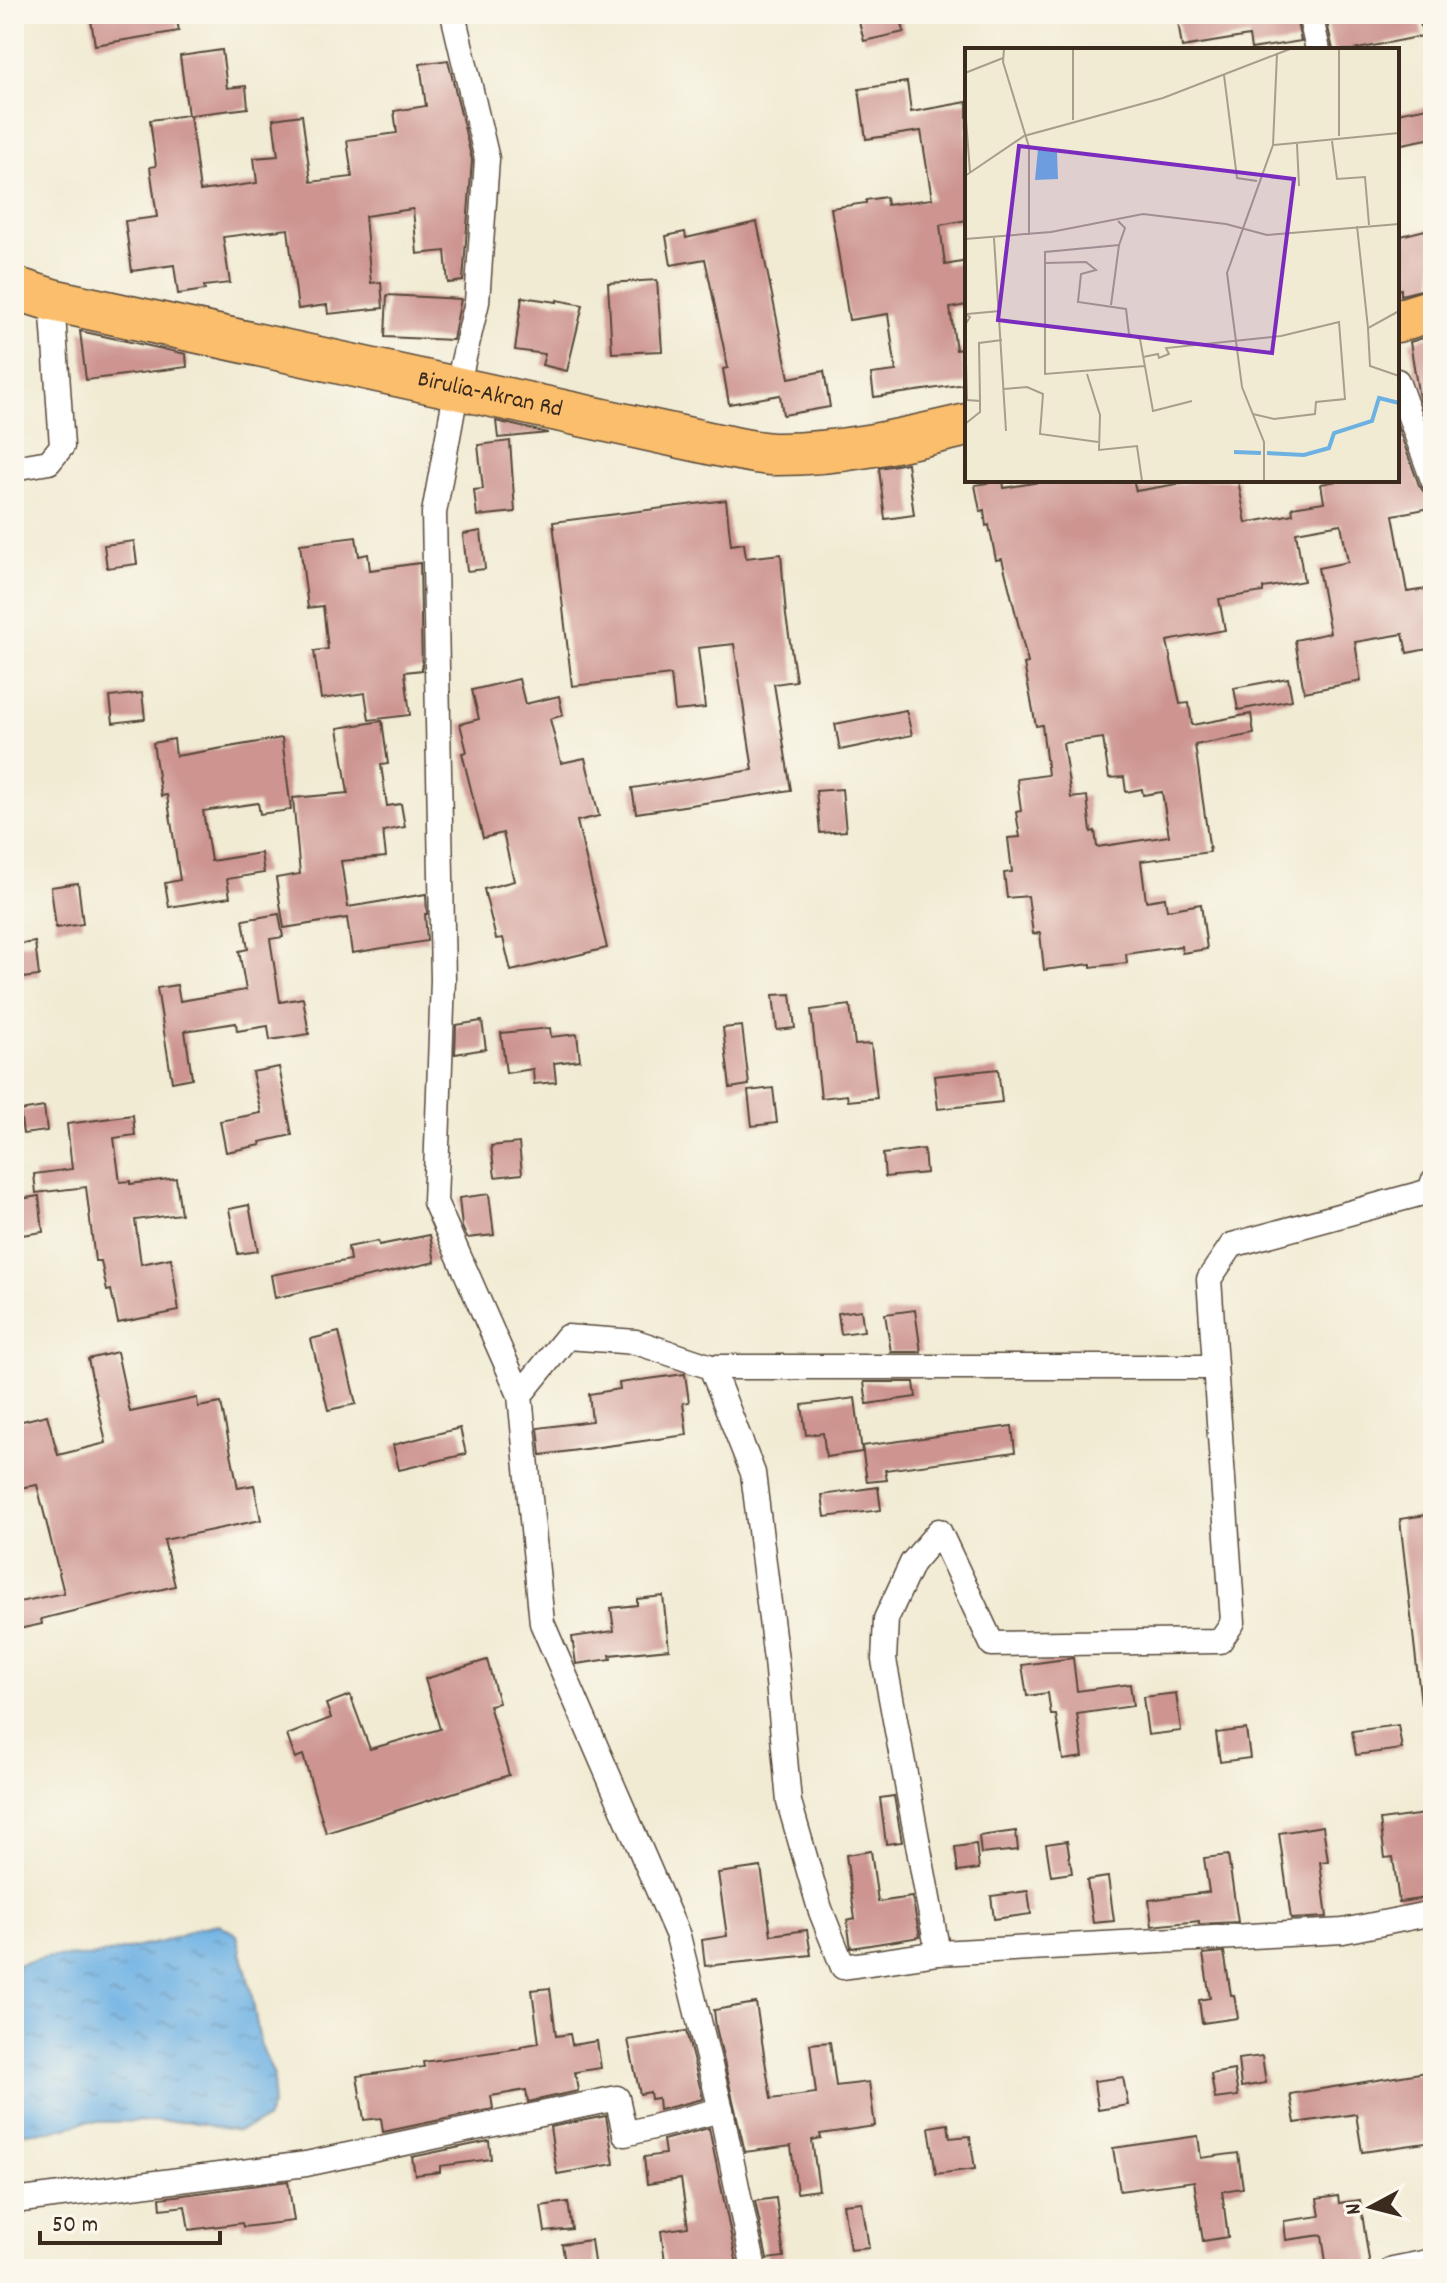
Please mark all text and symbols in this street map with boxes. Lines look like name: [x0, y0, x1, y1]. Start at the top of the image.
inset map: [965, 48, 1399, 482]
street label: Birulia-Akran Rd: [414, 363, 566, 428]
north arrow: [1331, 2167, 1411, 2247]
scale bar: [40, 2195, 220, 2245]
text: N: [1339, 2202, 1371, 2216]
text: 50 m: [52, 2209, 98, 2243]

